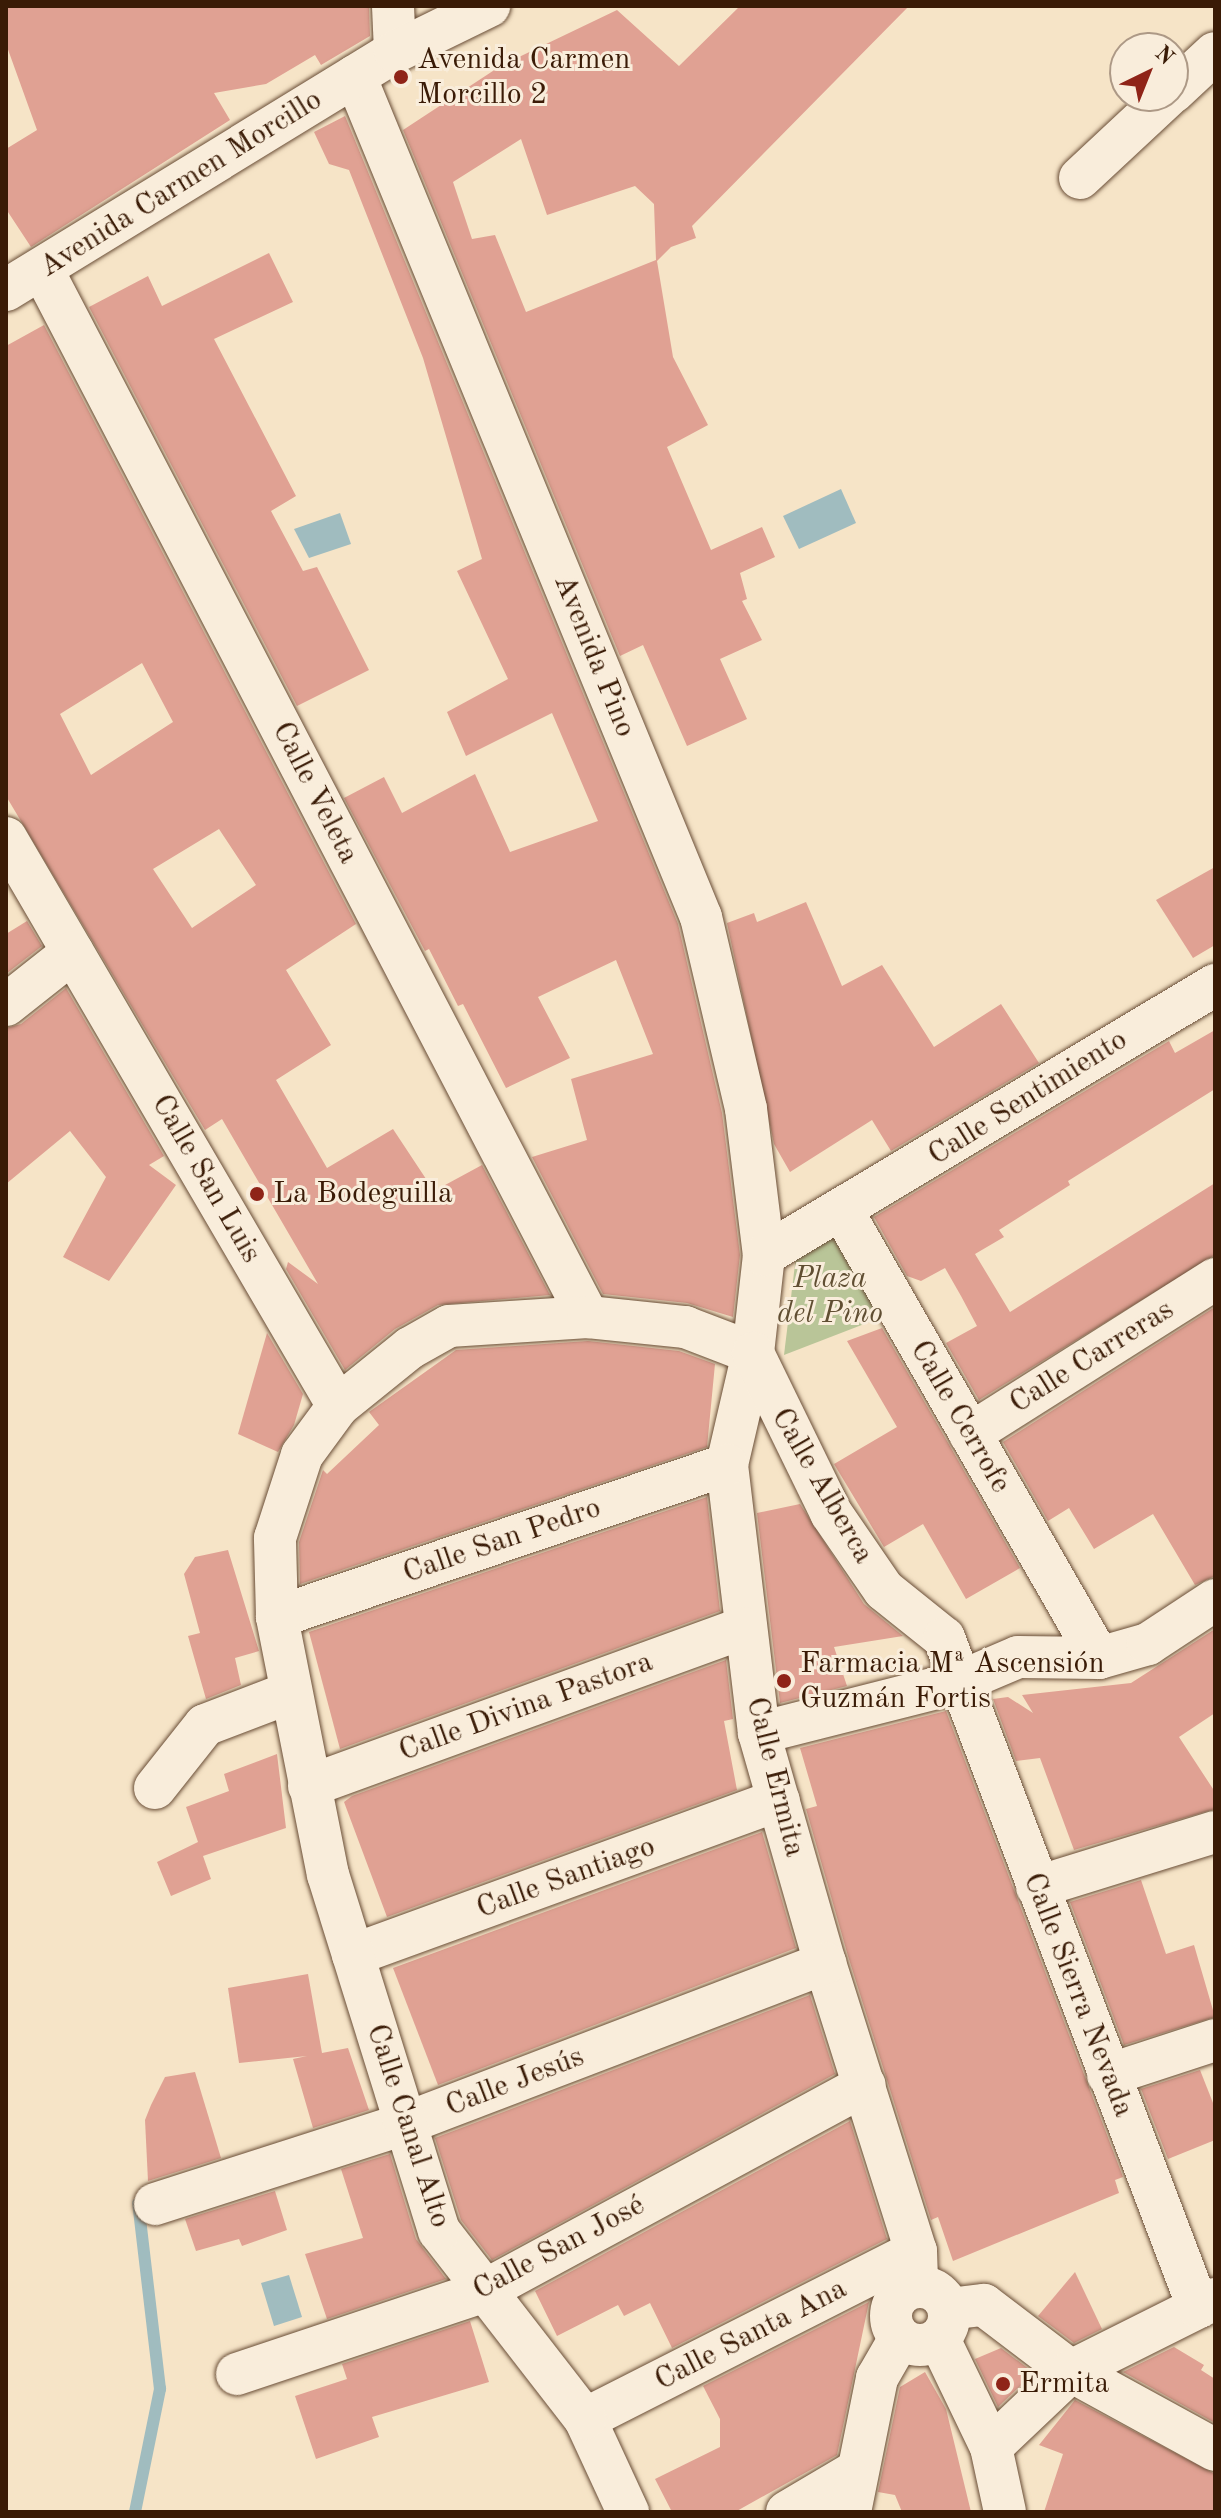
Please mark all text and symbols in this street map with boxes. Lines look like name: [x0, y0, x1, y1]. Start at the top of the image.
north arrow: [1109, 32, 1189, 112]
place label: Avenida Carmen Morcillo 2: [417, 42, 630, 112]
text: N: [1150, 42, 1178, 70]
marker: Avenida Carmen Morcillo 2: [392, 68, 410, 86]
street label: Avenida Carmen Morcillo: [33, 82, 329, 286]
street label: Avenida Pino: [545, 570, 643, 742]
street label: Calle Veleta: [264, 716, 366, 870]
street label: Calle Sentimiento: [922, 1022, 1134, 1174]
street label: Calle San Luis: [143, 1088, 269, 1270]
place label: La Bodeguilla: [273, 1176, 453, 1212]
marker: La Bodeguilla: [248, 1185, 266, 1203]
park label: Plaza del Pino: [777, 1261, 883, 1332]
street label: Calle Carreras: [1003, 1292, 1181, 1422]
street label: Calle Cerrofe: [902, 1334, 1018, 1500]
street label: Calle Alberca: [763, 1402, 881, 1570]
street label: Calle San Pedro: [398, 1490, 606, 1592]
street label: Calle Divina Pastora: [394, 1644, 658, 1770]
place label: Farmacia Mª Ascensión Guzmán Fortis: [800, 1646, 1105, 1716]
marker: Farmacia Mª Ascensión Guzmán Fortis: [775, 1672, 793, 1690]
street label: Calle Ermita: [738, 1693, 812, 1861]
street label: Calle Santiago: [472, 1829, 660, 1927]
street label: Calle Sierra Nevada: [1015, 1868, 1141, 2122]
street label: Calle Canal Alto: [358, 2020, 458, 2232]
street label: Calle Jesús: [441, 2039, 589, 2125]
street label: Calle San José: [467, 2188, 651, 2308]
street label: Calle Santa Ana: [649, 2271, 853, 2399]
place label: Ermita: [1019, 2366, 1109, 2402]
marker: Ermita: [994, 2375, 1012, 2393]

